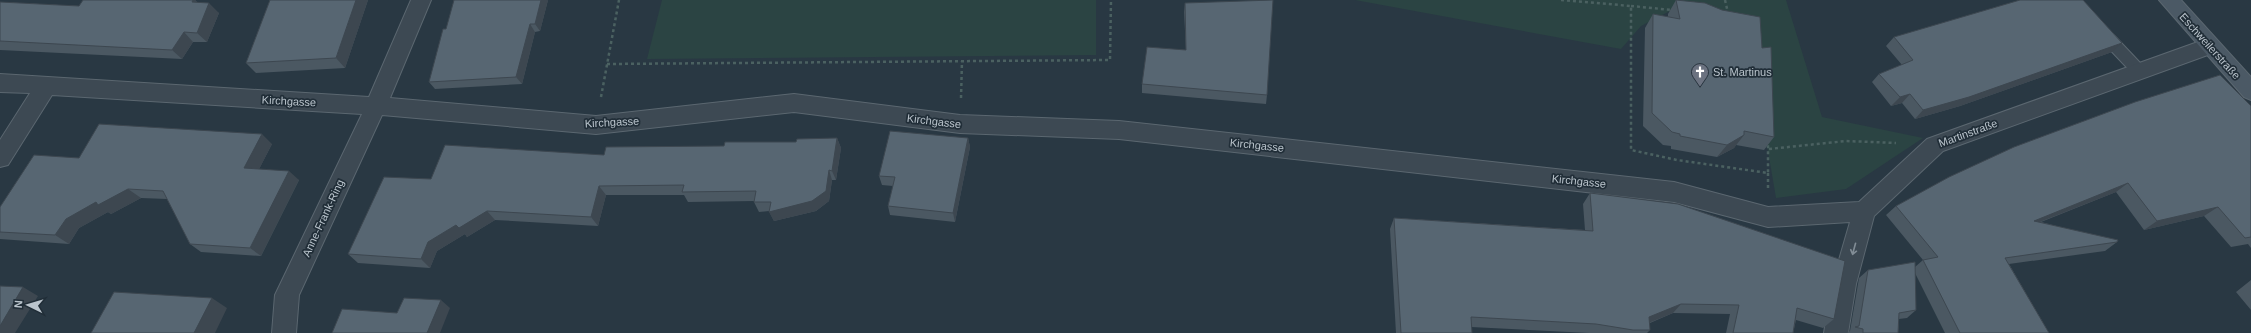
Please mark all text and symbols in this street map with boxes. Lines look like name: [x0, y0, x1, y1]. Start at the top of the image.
street label: Eschweilerstraße: [2177, 11, 2243, 81]
church icon: St. Martinus: [1690, 62, 1710, 87]
place label: St. Martinus: [1713, 66, 1772, 78]
street label: Kirchgasse: [262, 94, 316, 108]
street label: Kirchgasse: [906, 112, 962, 130]
street label: Kirchgasse: [585, 115, 639, 129]
street label: Martinstraße: [1937, 117, 1999, 149]
street label: Kirchgasse: [1229, 136, 1285, 154]
street label: Kirchgasse: [1551, 172, 1607, 190]
street label: Anne-Frank-Ring: [300, 178, 346, 258]
one-way arrow: [1850, 242, 1857, 255]
north arrow: [8, 285, 48, 325]
text: N: [12, 300, 24, 309]

